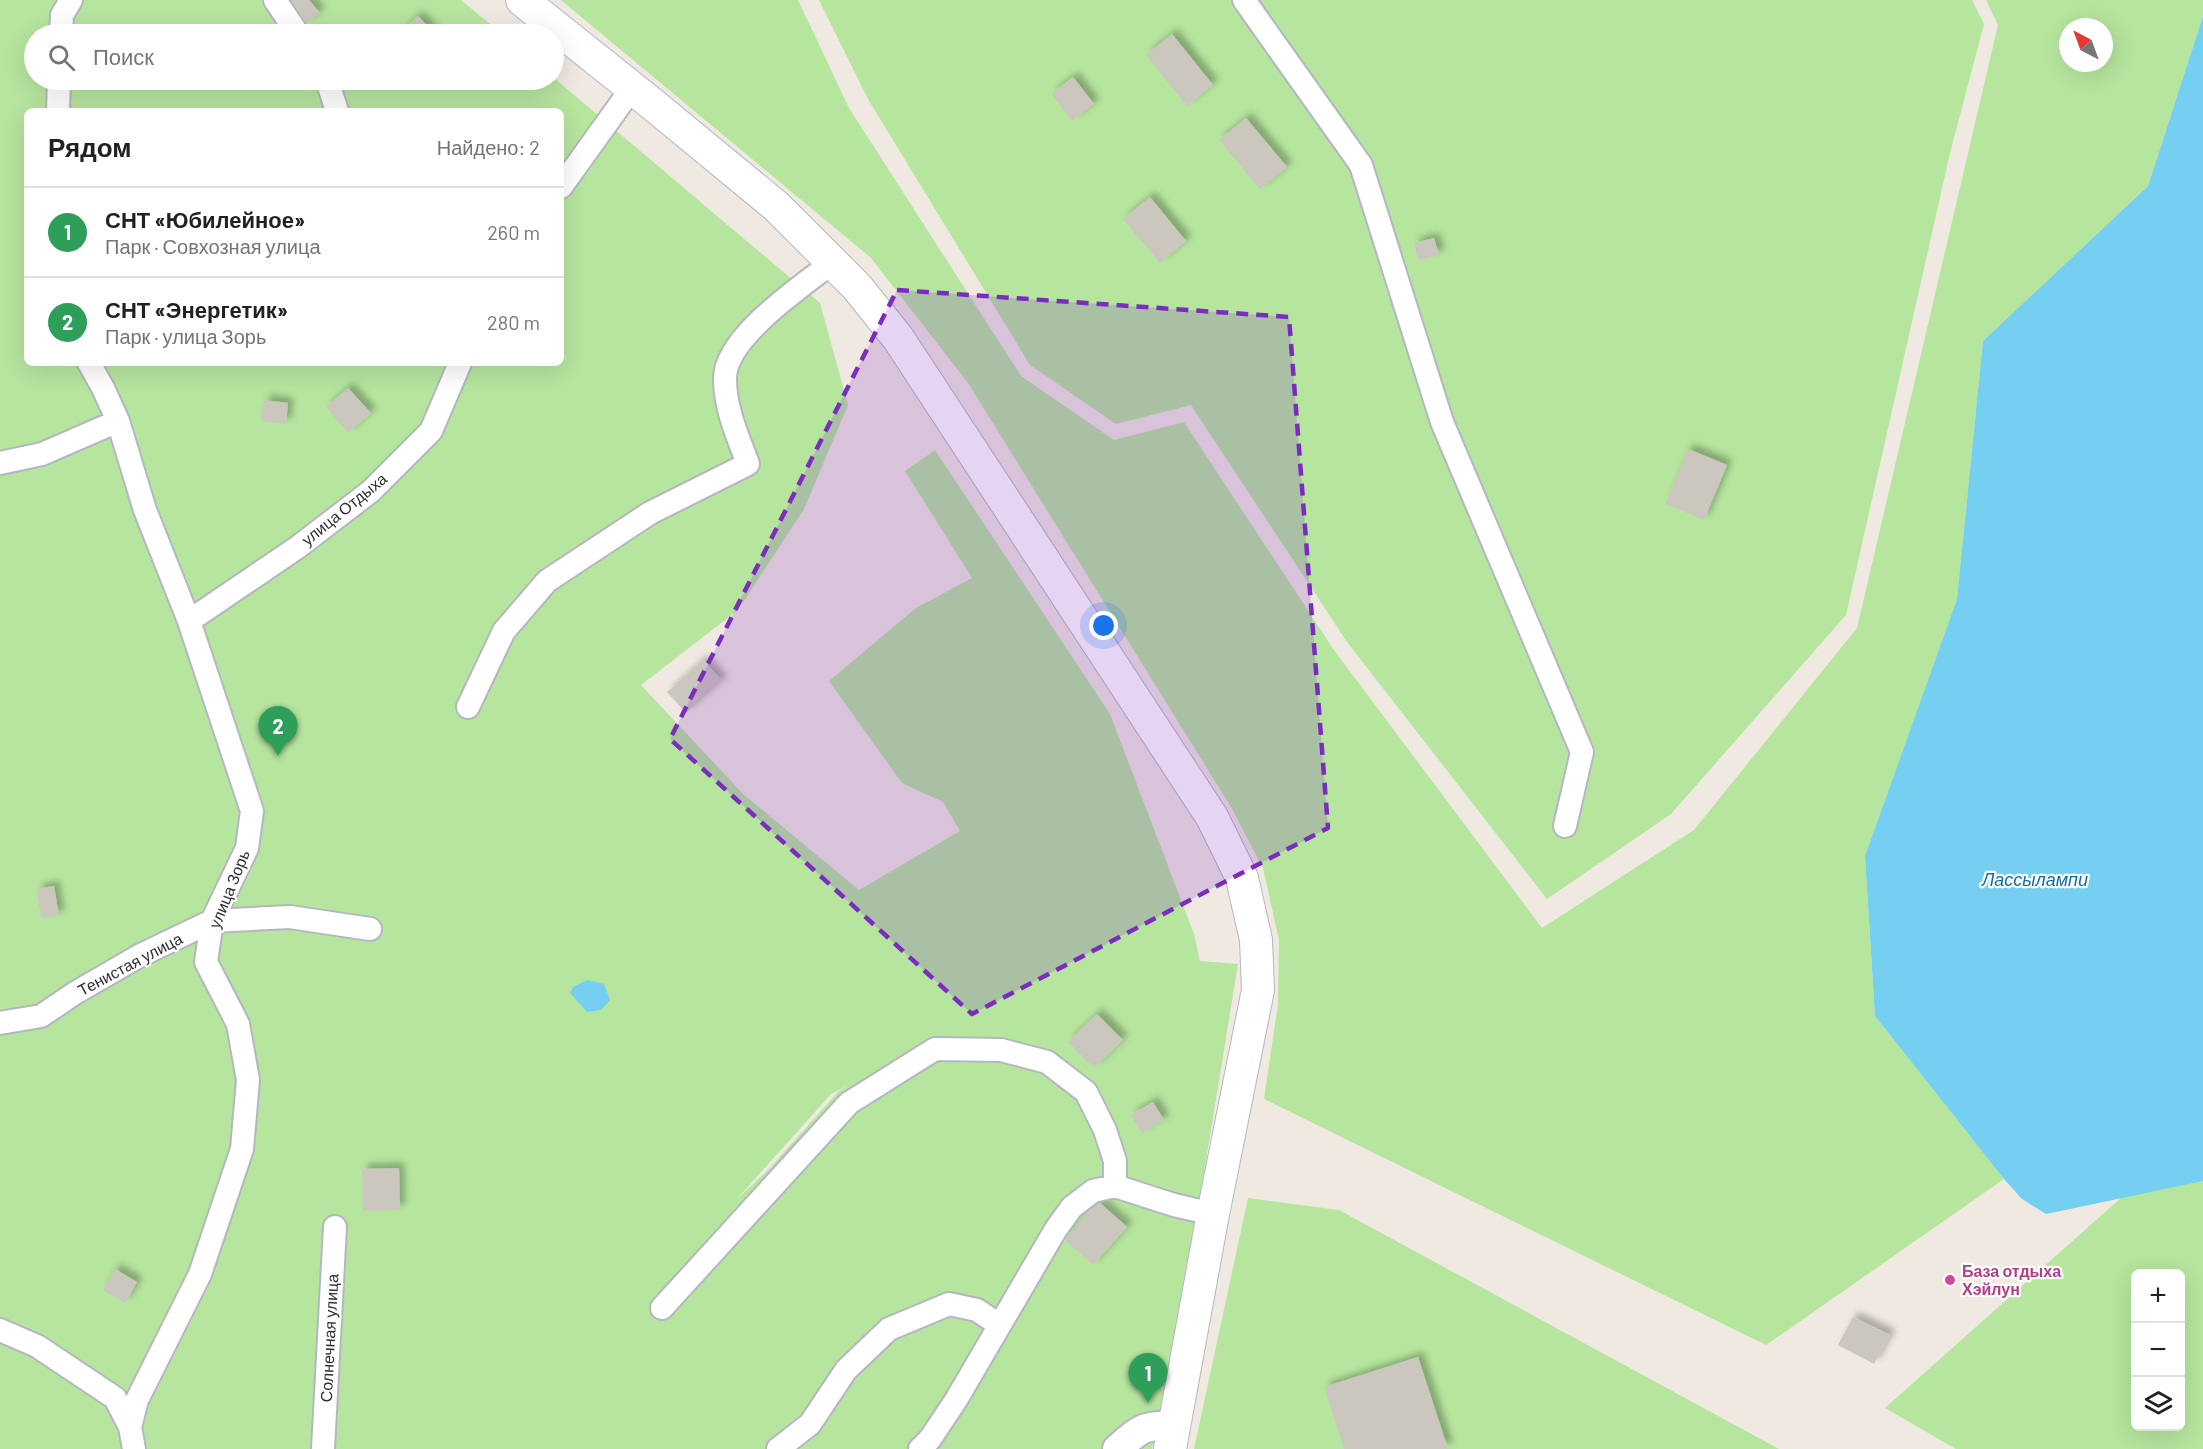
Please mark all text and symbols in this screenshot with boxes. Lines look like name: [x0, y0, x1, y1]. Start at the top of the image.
north arrow: [2059, 18, 2113, 72]
search box: [24, 24, 564, 90]
icon: search: [45, 41, 78, 74]
text: Поиск: [93, 43, 154, 69]
text: Рядом: [48, 131, 131, 162]
text: Найдено: 2: [437, 135, 540, 159]
text: СНТ «Юбилейное»: [105, 206, 305, 232]
text: 1: [64, 220, 71, 244]
text: 260 m: [487, 220, 540, 244]
text: Парк · Совхозная улица: [105, 234, 321, 258]
text: СНТ «Энергетик»: [105, 296, 288, 322]
text: 2: [62, 310, 73, 334]
text: 280 m: [487, 310, 540, 334]
text: Парк · улица Зорь: [105, 324, 266, 348]
street label: улица Отдыха: [297, 468, 390, 549]
your location: [1089, 611, 1118, 640]
pin: 2: [258, 706, 298, 756]
street label: улица Зорь: [204, 847, 253, 931]
water label: Лассылампи: [1981, 868, 2088, 890]
street label: Тенистая улица: [74, 928, 185, 999]
place label: База отдыха Хэйлун: [1962, 1261, 2061, 1298]
map controls: [2131, 1269, 2185, 1431]
button: +: [2131, 1269, 2185, 1323]
street label: Солнечная улица: [316, 1273, 341, 1403]
marker: База отдыха Хэйлун: [1943, 1273, 1957, 1287]
button: −: [2131, 1323, 2185, 1377]
pin: 1: [1128, 1354, 1168, 1403]
button: layers: [2131, 1377, 2185, 1431]

